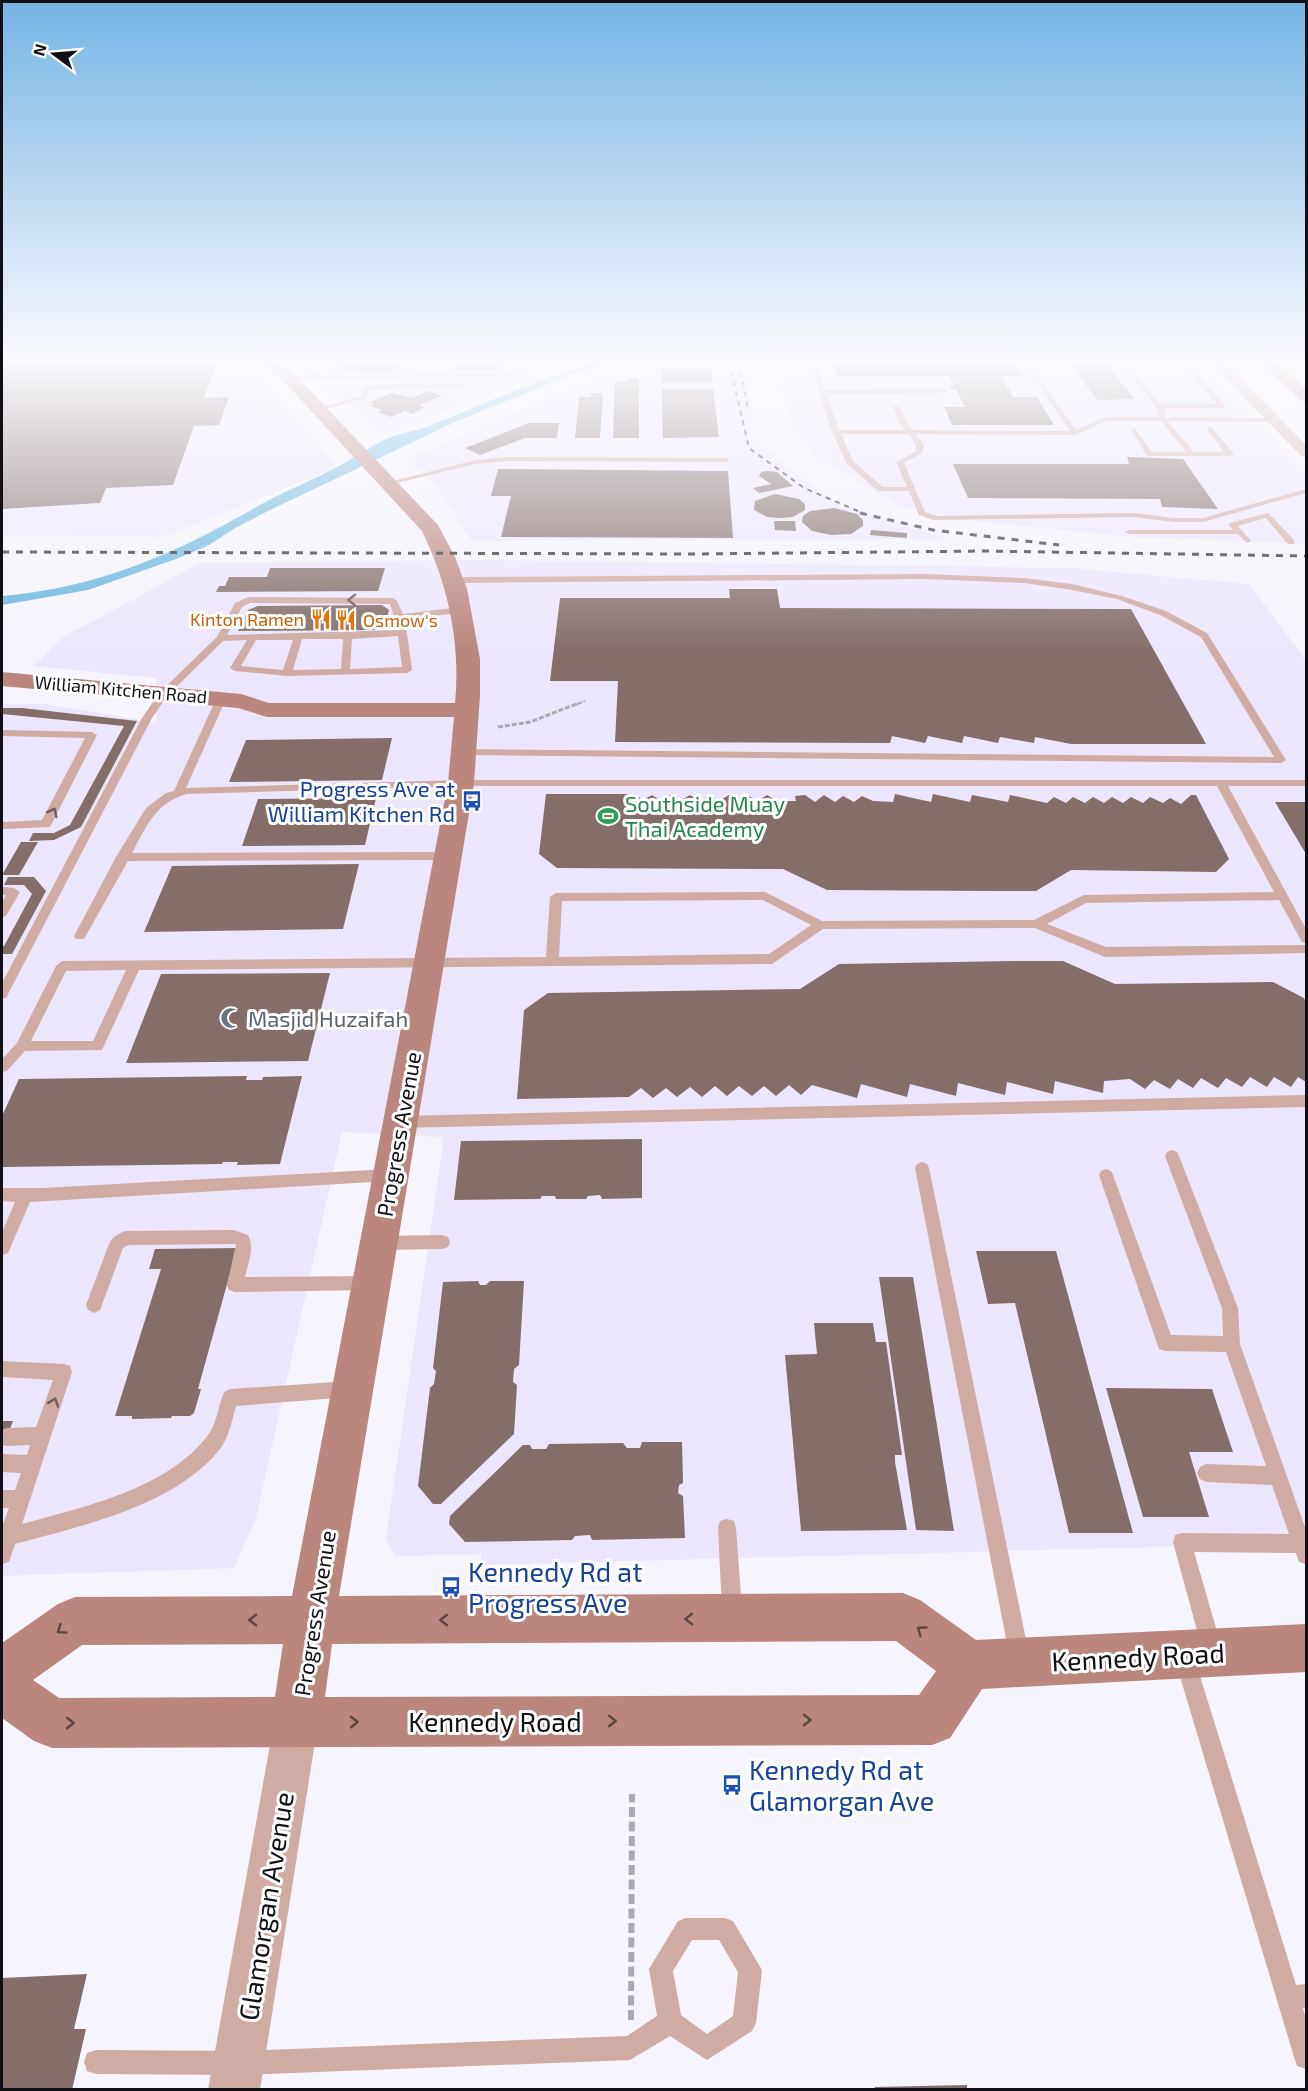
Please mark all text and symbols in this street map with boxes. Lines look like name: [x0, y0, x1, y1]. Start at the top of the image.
north arrow: [24, 24, 84, 84]
text: N: [28, 42, 50, 58]
one-way arrow: [347, 594, 356, 606]
restaurant icon: Kinton Ramen: [309, 607, 333, 631]
place label: Kinton Ramen: [190, 608, 304, 630]
restaurant icon: Osmow's: [334, 608, 358, 632]
place label: Osmow's: [363, 609, 438, 631]
street label: William Kitchen Road: [34, 670, 208, 708]
place label: Progress Ave at William Kitchen Rd: [268, 775, 455, 826]
bus stop icon: Progress Ave at William Kitchen Rd: [460, 789, 484, 813]
place label: Southside Muay Thai Academy: [625, 790, 785, 841]
sports icon: Southside Muay Thai Academy: [596, 804, 620, 828]
one-way arrow: [45, 807, 57, 818]
place label: Masjid Huzaifah: [248, 1005, 408, 1032]
mosque icon: Masjid Huzaifah: [219, 1006, 243, 1030]
street label: Progress Avenue: [371, 1049, 425, 1219]
one-way arrow: [47, 1397, 59, 1408]
street label: Progress Avenue: [288, 1528, 340, 1698]
place label: Kennedy Rd at Progress Ave: [468, 1555, 642, 1619]
bus stop icon: Kennedy Rd at Progress Ave: [439, 1575, 463, 1599]
one-way arrow: [684, 1613, 693, 1625]
one-way arrow: [248, 1614, 257, 1626]
one-way arrow: [439, 1614, 448, 1626]
one-way arrow: [56, 1623, 67, 1634]
one-way arrow: [917, 1626, 928, 1637]
street label: Kennedy Road: [1051, 1635, 1225, 1678]
street label: Kennedy Road: [408, 1705, 582, 1738]
one-way arrow: [803, 1714, 812, 1726]
one-way arrow: [608, 1715, 617, 1727]
one-way arrow: [350, 1716, 359, 1728]
one-way arrow: [66, 1717, 75, 1729]
place label: Kennedy Rd at Glamorgan Ave: [749, 1753, 934, 1817]
bus stop icon: Kennedy Rd at Glamorgan Ave: [720, 1773, 744, 1797]
street label: Glamorgan Avenue: [231, 1790, 300, 2023]

